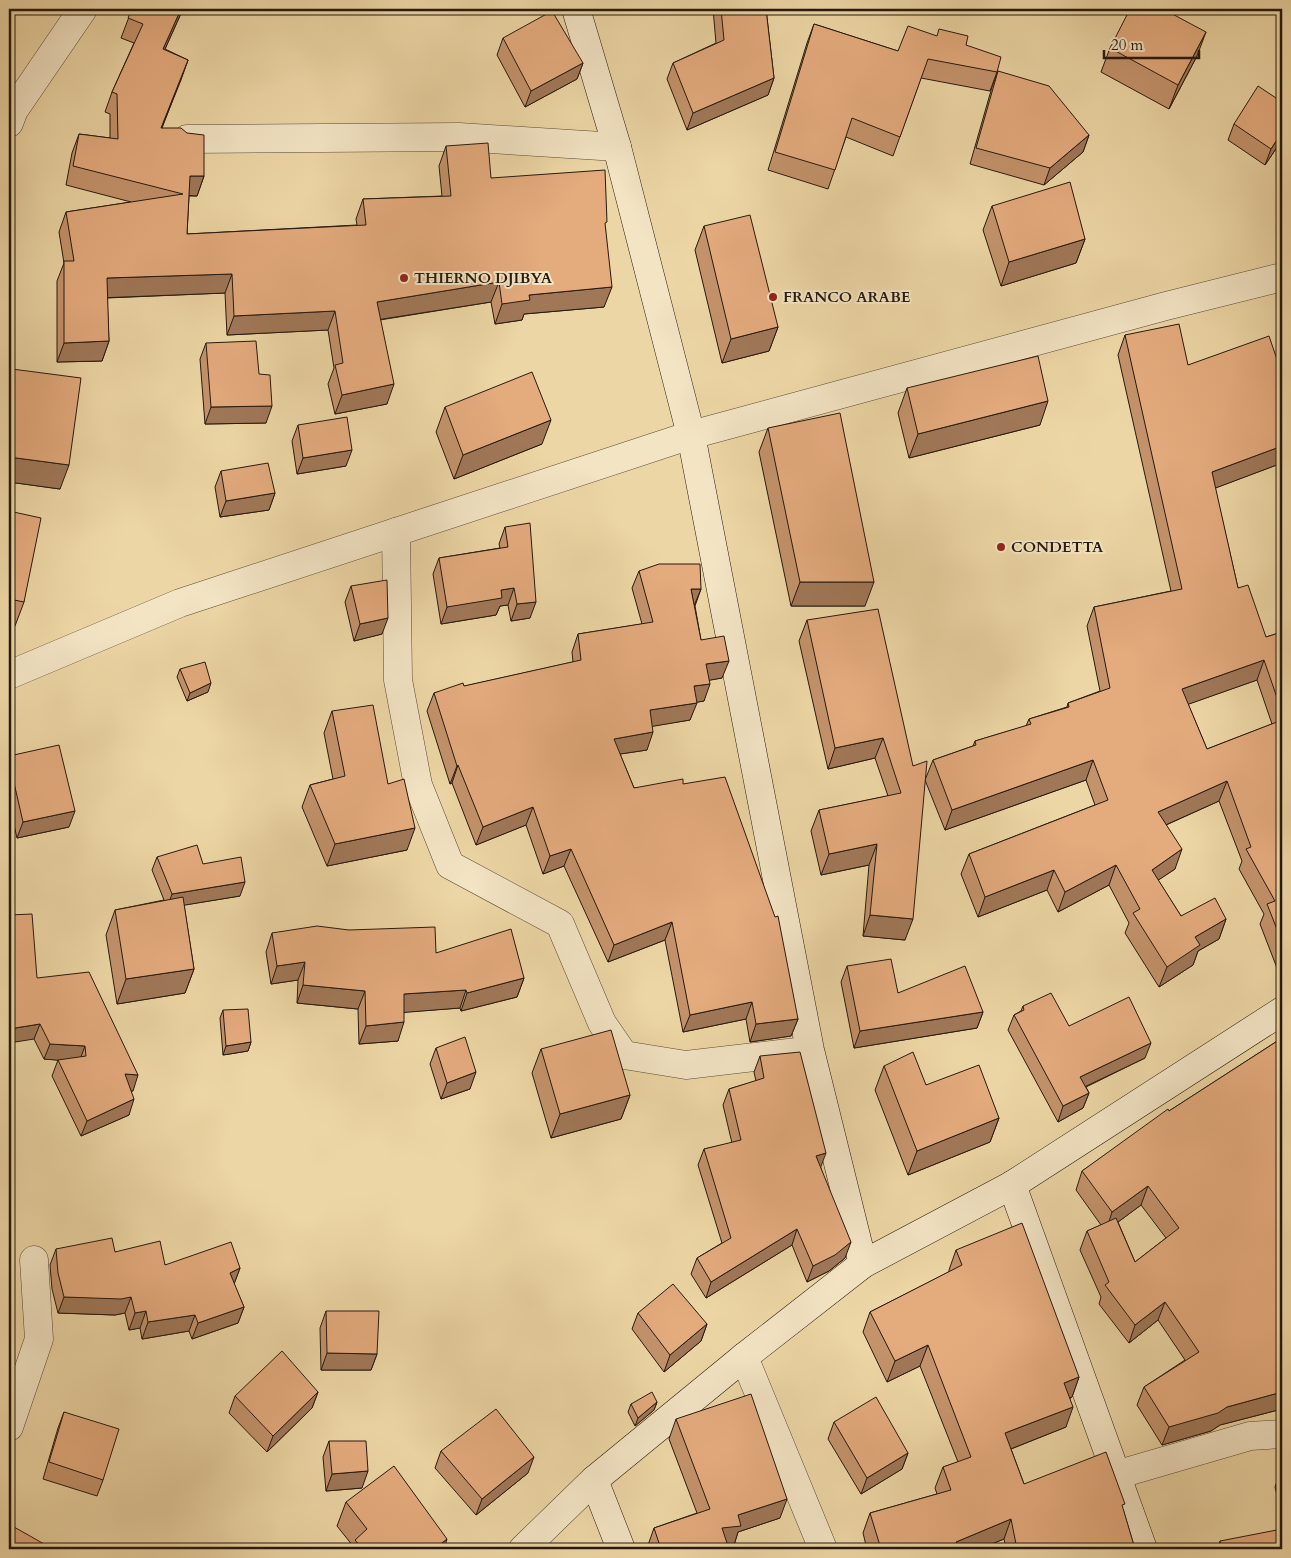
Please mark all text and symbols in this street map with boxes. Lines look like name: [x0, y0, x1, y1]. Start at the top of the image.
scale bar: [1104, 28, 1198, 60]
text: 20 m: [1111, 35, 1143, 55]
place label: THIERNO DJIBYA: [414, 268, 553, 288]
marker: THIERNO DJIBYA: [398, 272, 410, 284]
place label: FRANCO ARABE: [783, 287, 910, 307]
marker: FRANCO ARABE: [767, 291, 779, 303]
place label: CONDETTA: [1011, 537, 1104, 557]
marker: CONDETTA: [995, 541, 1007, 553]

